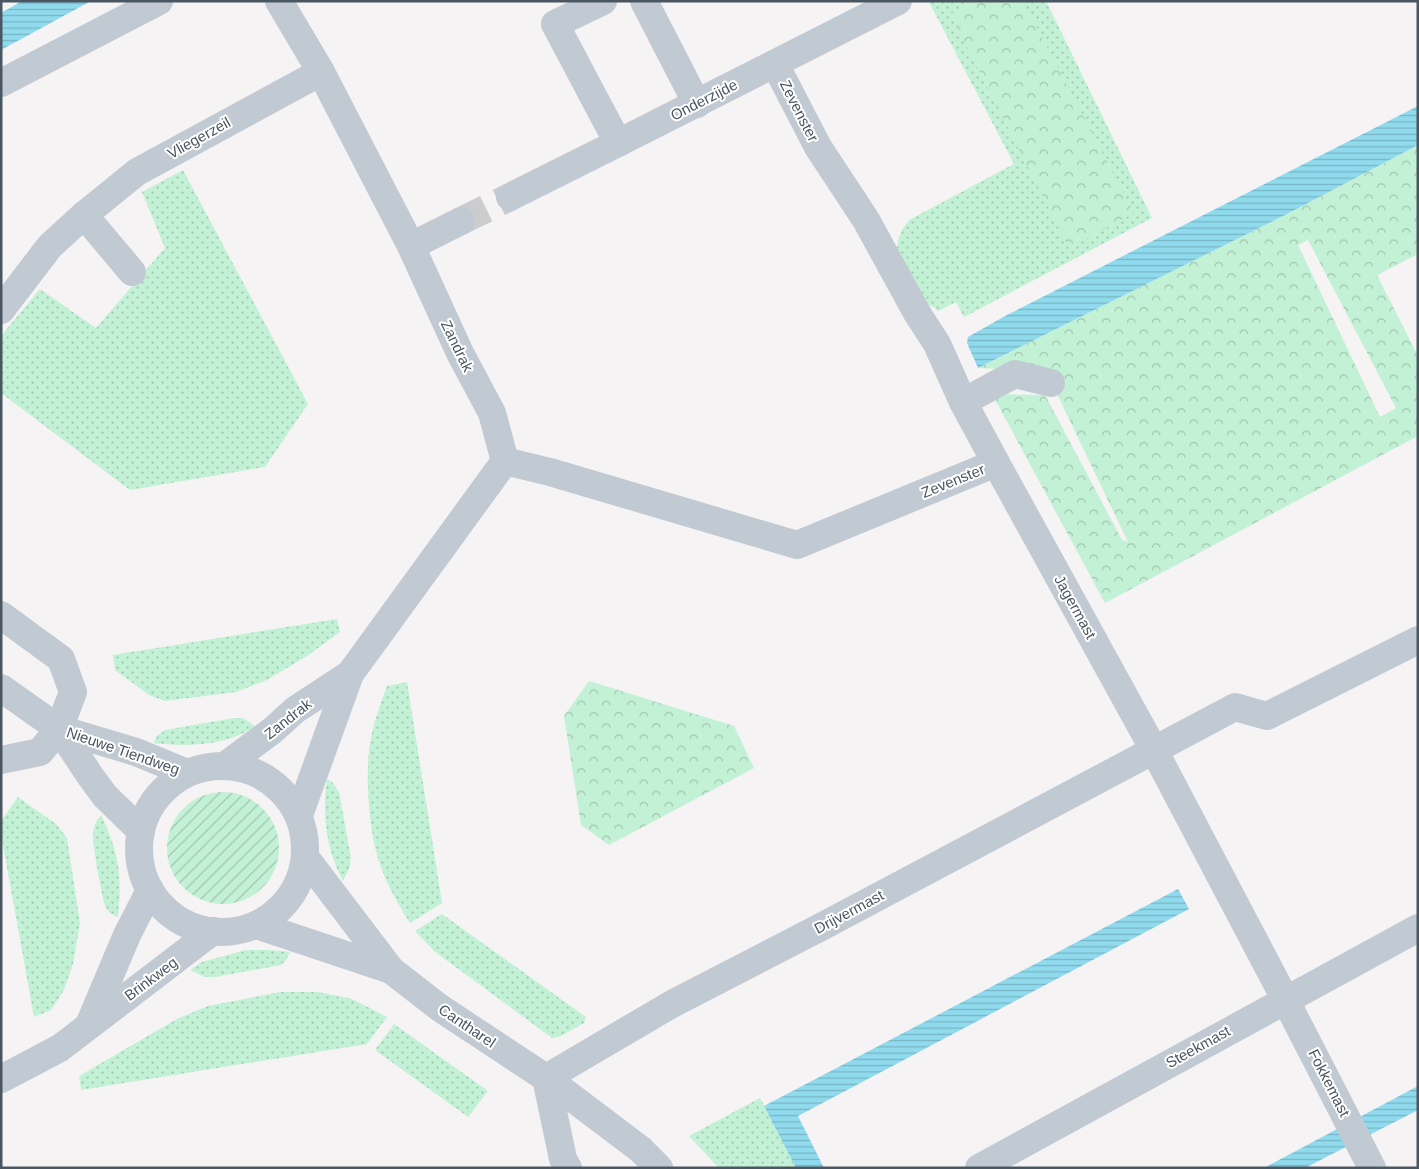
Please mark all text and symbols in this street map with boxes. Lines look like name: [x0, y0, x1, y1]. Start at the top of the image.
street label: Onderzijde: [668, 76, 740, 124]
street label: Zevenster: [777, 77, 822, 144]
street label: Vliegerzeil: [164, 113, 233, 162]
street label: Zandrak: [438, 317, 477, 375]
street label: Zevenster: [919, 460, 987, 501]
street label: Jagermast: [1051, 572, 1100, 642]
street label: Zandrak: [261, 695, 315, 742]
street label: Nieuwe Tiendweg: [64, 723, 182, 778]
street label: Drijvermast: [811, 886, 887, 937]
street label: Brinkweg: [121, 953, 180, 1004]
street label: Cantharel: [436, 1000, 499, 1051]
street label: Steekmast: [1163, 1022, 1234, 1071]
street label: Fokkemast: [1305, 1046, 1354, 1120]

